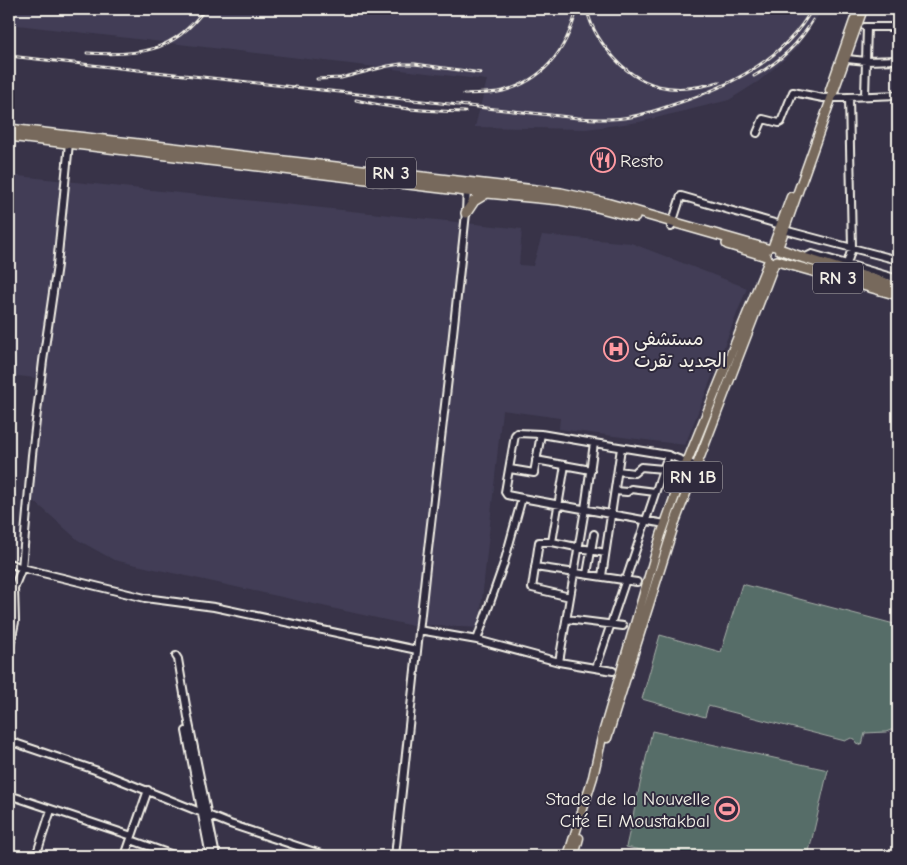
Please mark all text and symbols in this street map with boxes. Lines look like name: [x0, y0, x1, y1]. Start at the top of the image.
restaurant icon: Resto: [590, 147, 616, 173]
place label: Resto: [620, 150, 663, 172]
road number: RN 3: [366, 158, 416, 188]
road number: RN 3: [813, 262, 863, 294]
place label: مستشفى الجديد تقرت: [634, 328, 727, 372]
hospital icon: مستشفى الجديد تقرت: [603, 336, 629, 362]
road number: RN 1B: [664, 462, 722, 492]
place label: Stade de la Nouvelle Cité El Moustakbal: [545, 788, 710, 832]
sports icon: Stade de la Nouvelle Cité El Moustakbal: [714, 796, 740, 822]

